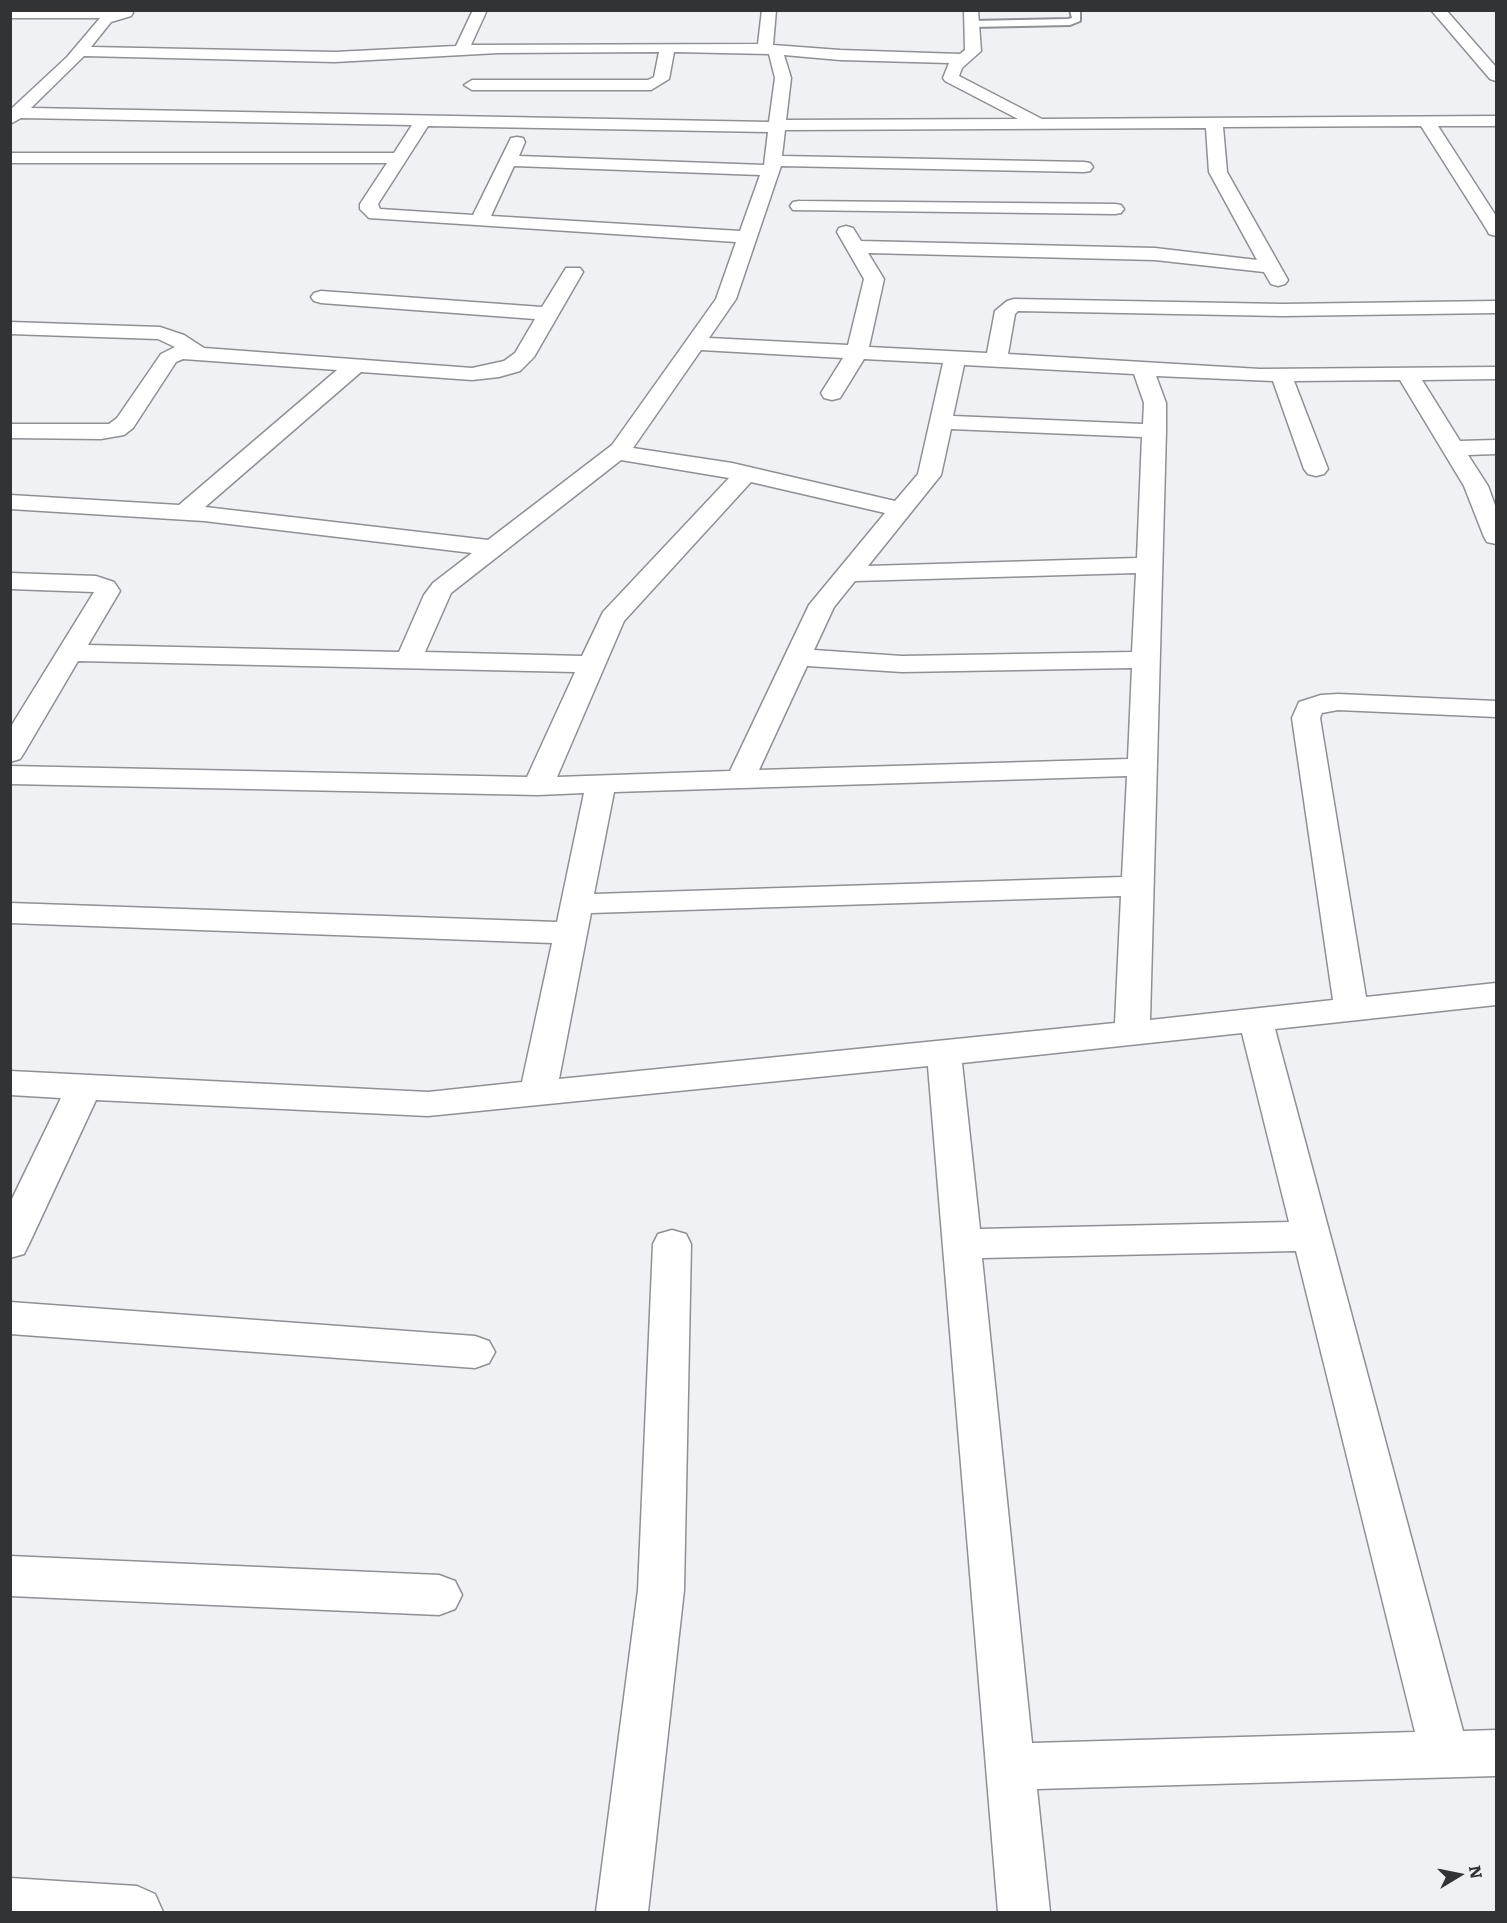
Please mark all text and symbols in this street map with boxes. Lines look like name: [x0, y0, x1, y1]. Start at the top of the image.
north arrow: [1429, 1845, 1489, 1905]
text: N: [1464, 1863, 1490, 1881]

